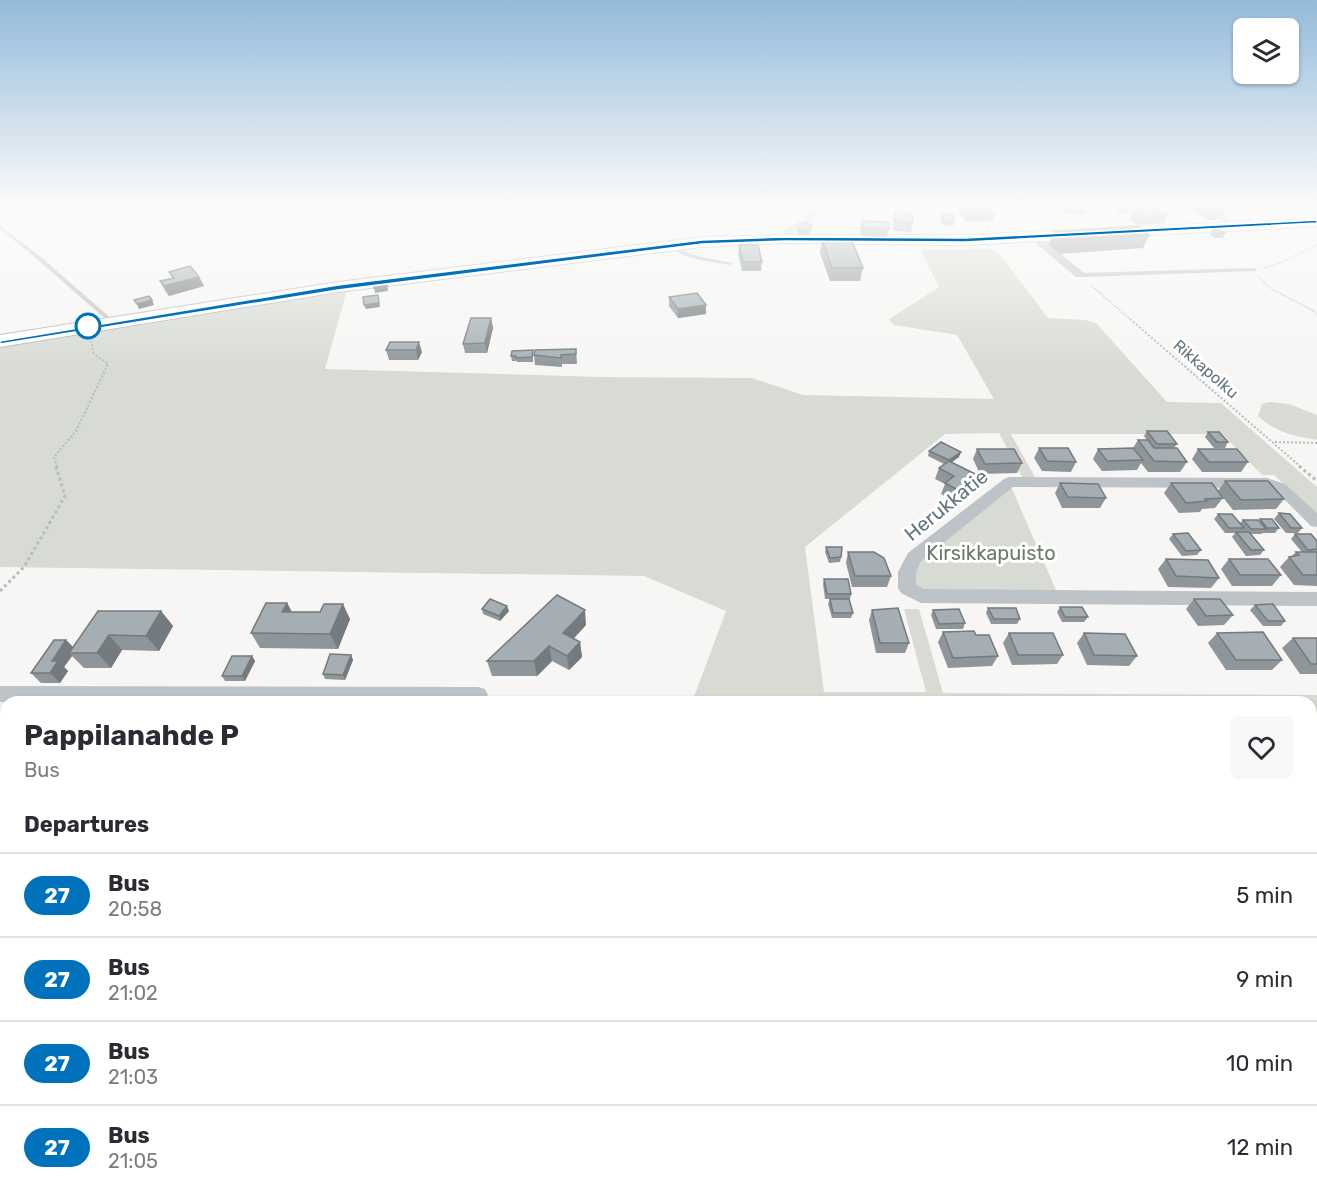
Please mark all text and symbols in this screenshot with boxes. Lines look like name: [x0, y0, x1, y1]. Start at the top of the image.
map controls: [1233, 18, 1299, 84]
button: layers: [1233, 18, 1299, 84]
unlabelled marker: [75, 313, 101, 339]
street label: Rikkapolku: [1170, 336, 1242, 402]
street label: Herukkatie: [899, 464, 993, 546]
park label: Kirsikkapuisto: [926, 541, 1056, 565]
button: heart: [1230, 716, 1293, 779]
text: Pappilanahde P: [24, 719, 239, 752]
text: Bus: [24, 758, 60, 782]
text: Departures: [24, 811, 149, 838]
text: Bus: [108, 870, 150, 897]
text: 5 min: [1236, 882, 1293, 909]
text: 27: [44, 883, 70, 908]
text: 20:58: [108, 897, 162, 921]
text: Bus: [108, 954, 150, 981]
text: 9 min: [1236, 966, 1293, 993]
text: 27: [44, 967, 70, 992]
text: 21:02: [108, 981, 158, 1005]
text: Bus: [108, 1038, 150, 1065]
text: 10 min: [1226, 1050, 1293, 1077]
text: 27: [44, 1051, 70, 1076]
text: 21:03: [108, 1065, 158, 1089]
text: Bus: [108, 1122, 150, 1149]
text: 12 min: [1227, 1134, 1293, 1161]
text: 27: [44, 1135, 70, 1160]
text: 21:05: [108, 1149, 158, 1173]

